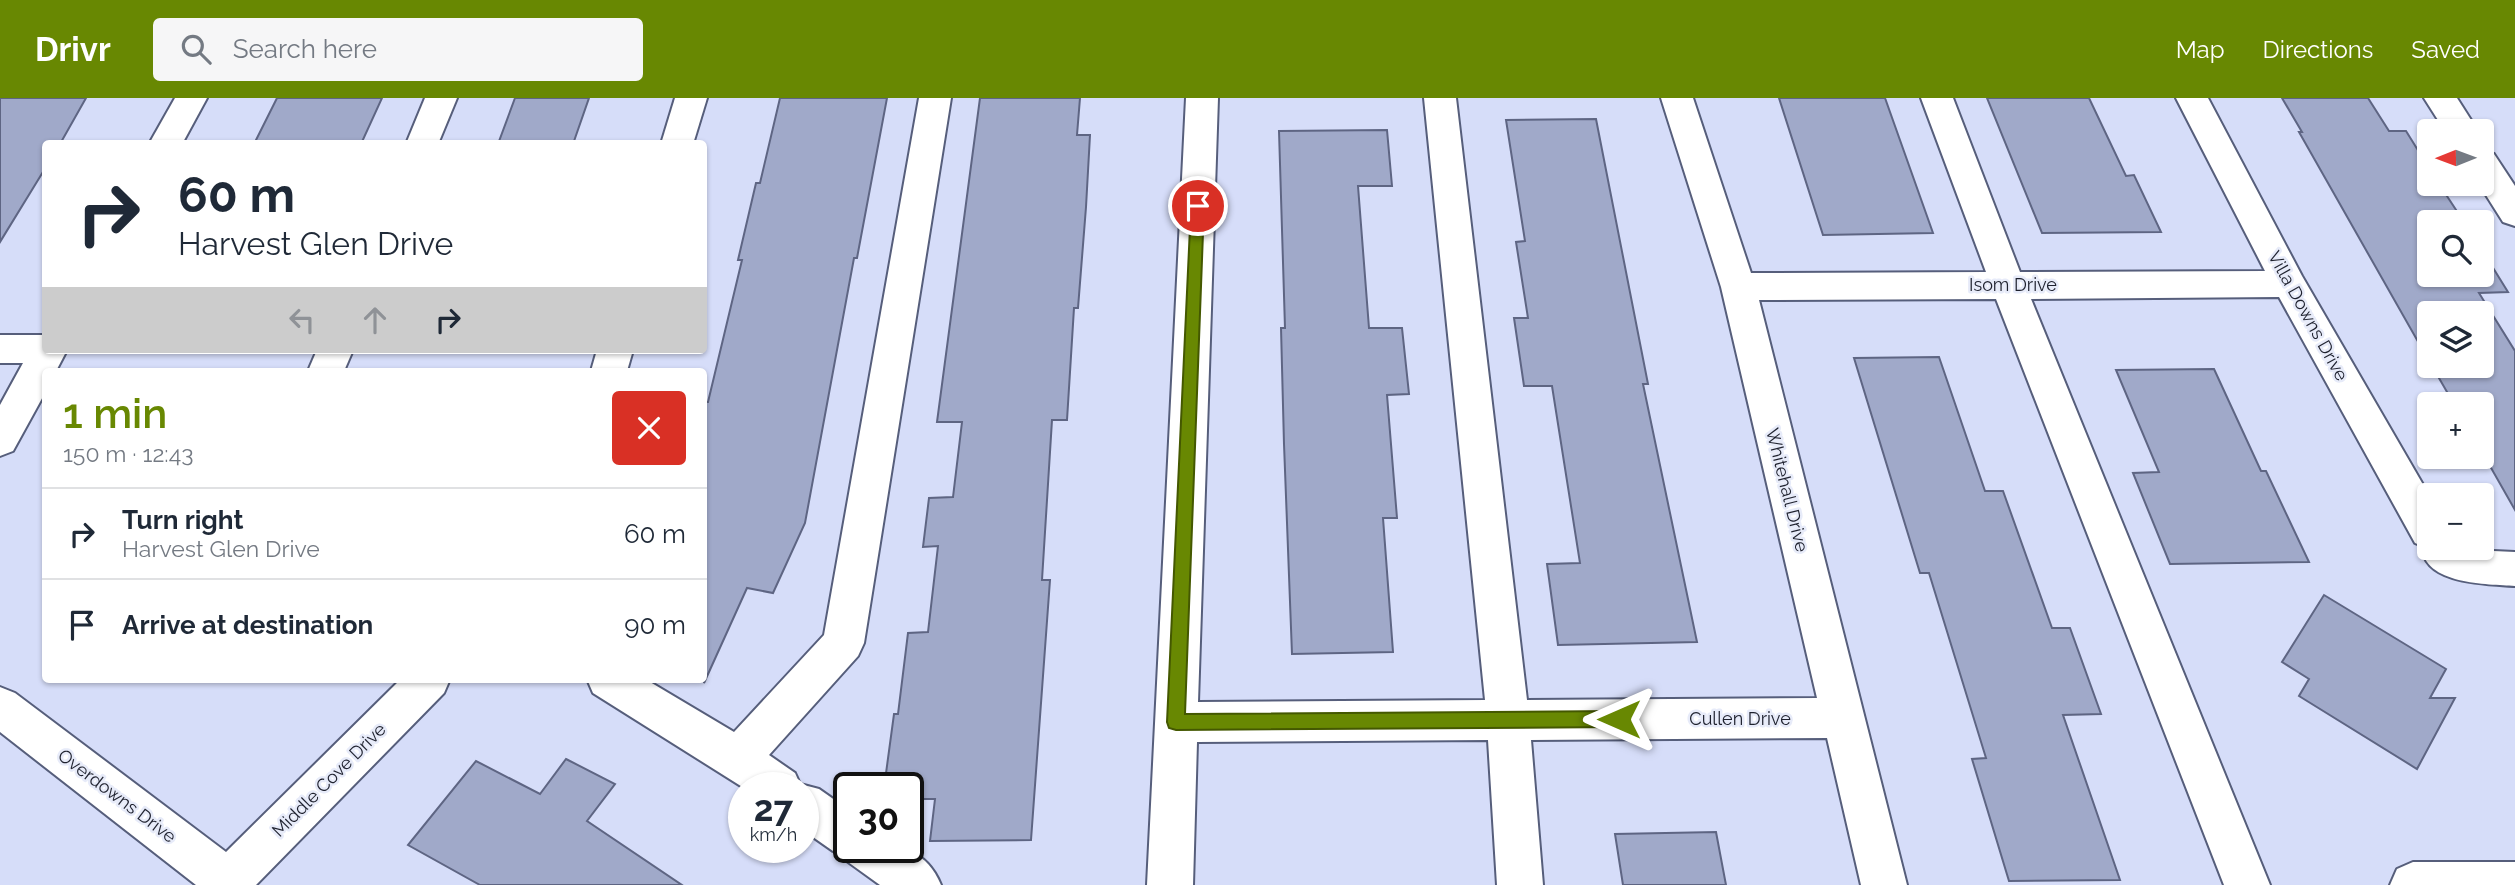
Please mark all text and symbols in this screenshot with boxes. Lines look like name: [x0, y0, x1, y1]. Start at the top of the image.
search box: [153, 18, 643, 81]
text: Drivr: [35, 30, 111, 69]
icon: search: [177, 30, 215, 68]
text: Search here: [233, 34, 377, 64]
text: Map: [2176, 35, 2225, 64]
text: Directions: [2263, 35, 2373, 64]
text: Saved: [2411, 35, 2480, 64]
north arrow: [2417, 119, 2494, 196]
map controls: [2417, 119, 2494, 560]
text: 60 m: [178, 166, 295, 223]
icon: right: [63, 168, 154, 259]
pin: [1168, 176, 1228, 236]
icon: arrive: [1179, 187, 1217, 225]
button: search: [2417, 210, 2494, 287]
text: Harvest Glen Drive: [178, 225, 453, 262]
street label: Villa Downs Drive: [2264, 247, 2353, 385]
street label: Isom Drive: [1969, 274, 2057, 295]
icon: left: [283, 301, 321, 339]
icon: ahead: [356, 301, 394, 339]
icon: right: [429, 301, 467, 339]
button: layers: [2417, 301, 2494, 378]
text: 1 min: [63, 389, 167, 438]
button: close: [612, 391, 686, 465]
button: +: [2417, 392, 2494, 469]
street label: Whitehall Drive: [1762, 426, 1813, 554]
text: 150 m · 12:43: [63, 440, 194, 467]
button: −: [2417, 483, 2494, 560]
text: Turn right: [122, 505, 243, 535]
icon: right: [63, 515, 101, 553]
text: 60 m: [624, 519, 686, 549]
text: Harvest Glen Drive: [122, 535, 320, 562]
icon: arrive: [63, 606, 101, 644]
text: Arrive at destination: [122, 610, 373, 640]
text: 90 m: [624, 610, 686, 640]
position arrow: [1582, 682, 1656, 756]
street label: Cullen Drive: [1689, 708, 1791, 729]
street label: Middle Cove Drive: [267, 718, 390, 841]
street label: Overdowns Drive: [54, 744, 181, 847]
speed limit sign: 30: [833, 772, 924, 863]
text: 27: [754, 788, 793, 829]
text: km/h: [750, 824, 797, 845]

